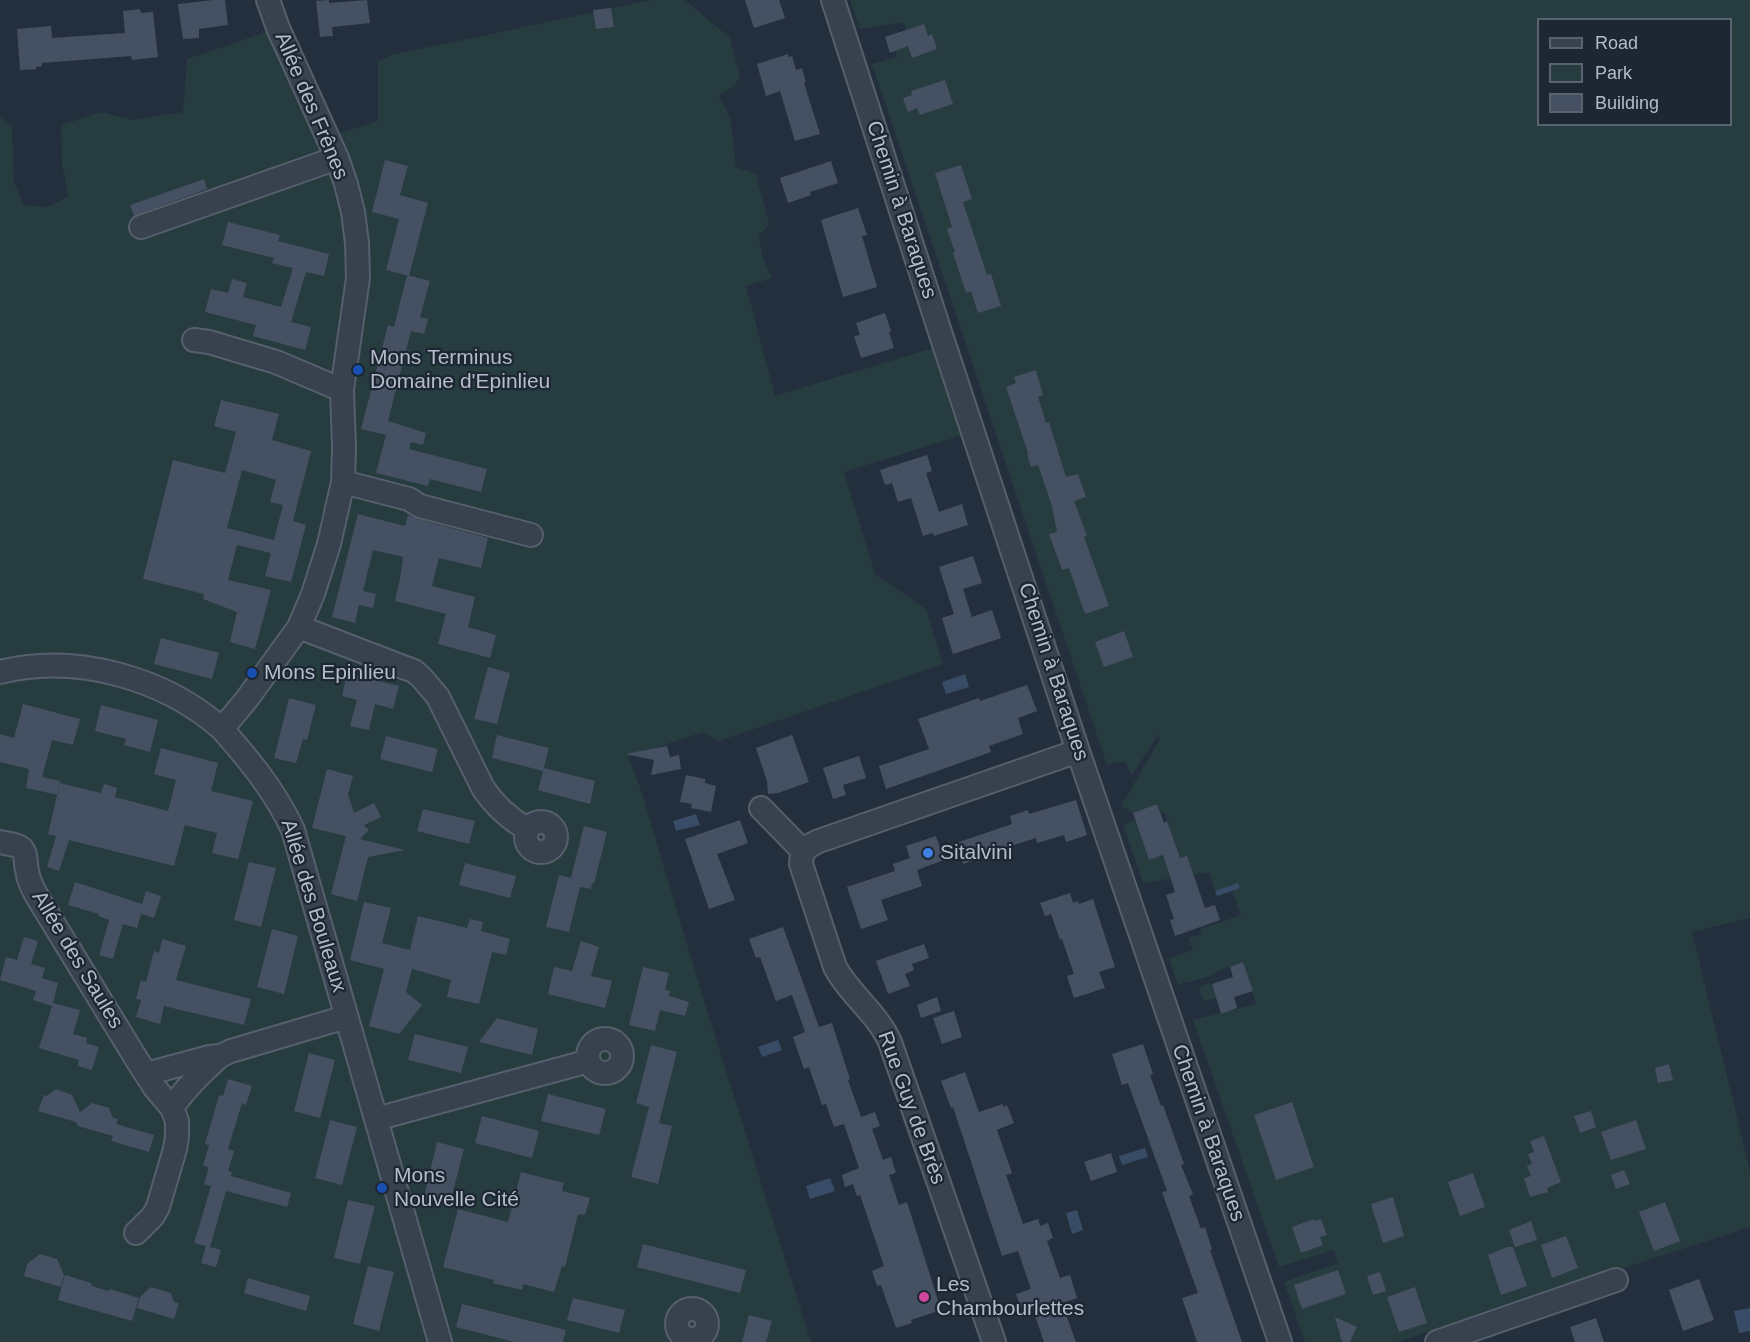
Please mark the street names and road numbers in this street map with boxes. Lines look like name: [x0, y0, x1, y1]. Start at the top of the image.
street label: Allée des Frênes: [269, 29, 353, 183]
street label: Chemin à Baraques: [860, 118, 942, 302]
street label: Chemin à Baraques: [1012, 580, 1094, 764]
street label: Allée des Bouleaux: [275, 816, 351, 996]
street label: Allée des Saules: [26, 886, 128, 1034]
street label: Rue Guy de Brès: [872, 1028, 950, 1188]
street label: Chemin à Baraques: [1166, 1041, 1250, 1225]

